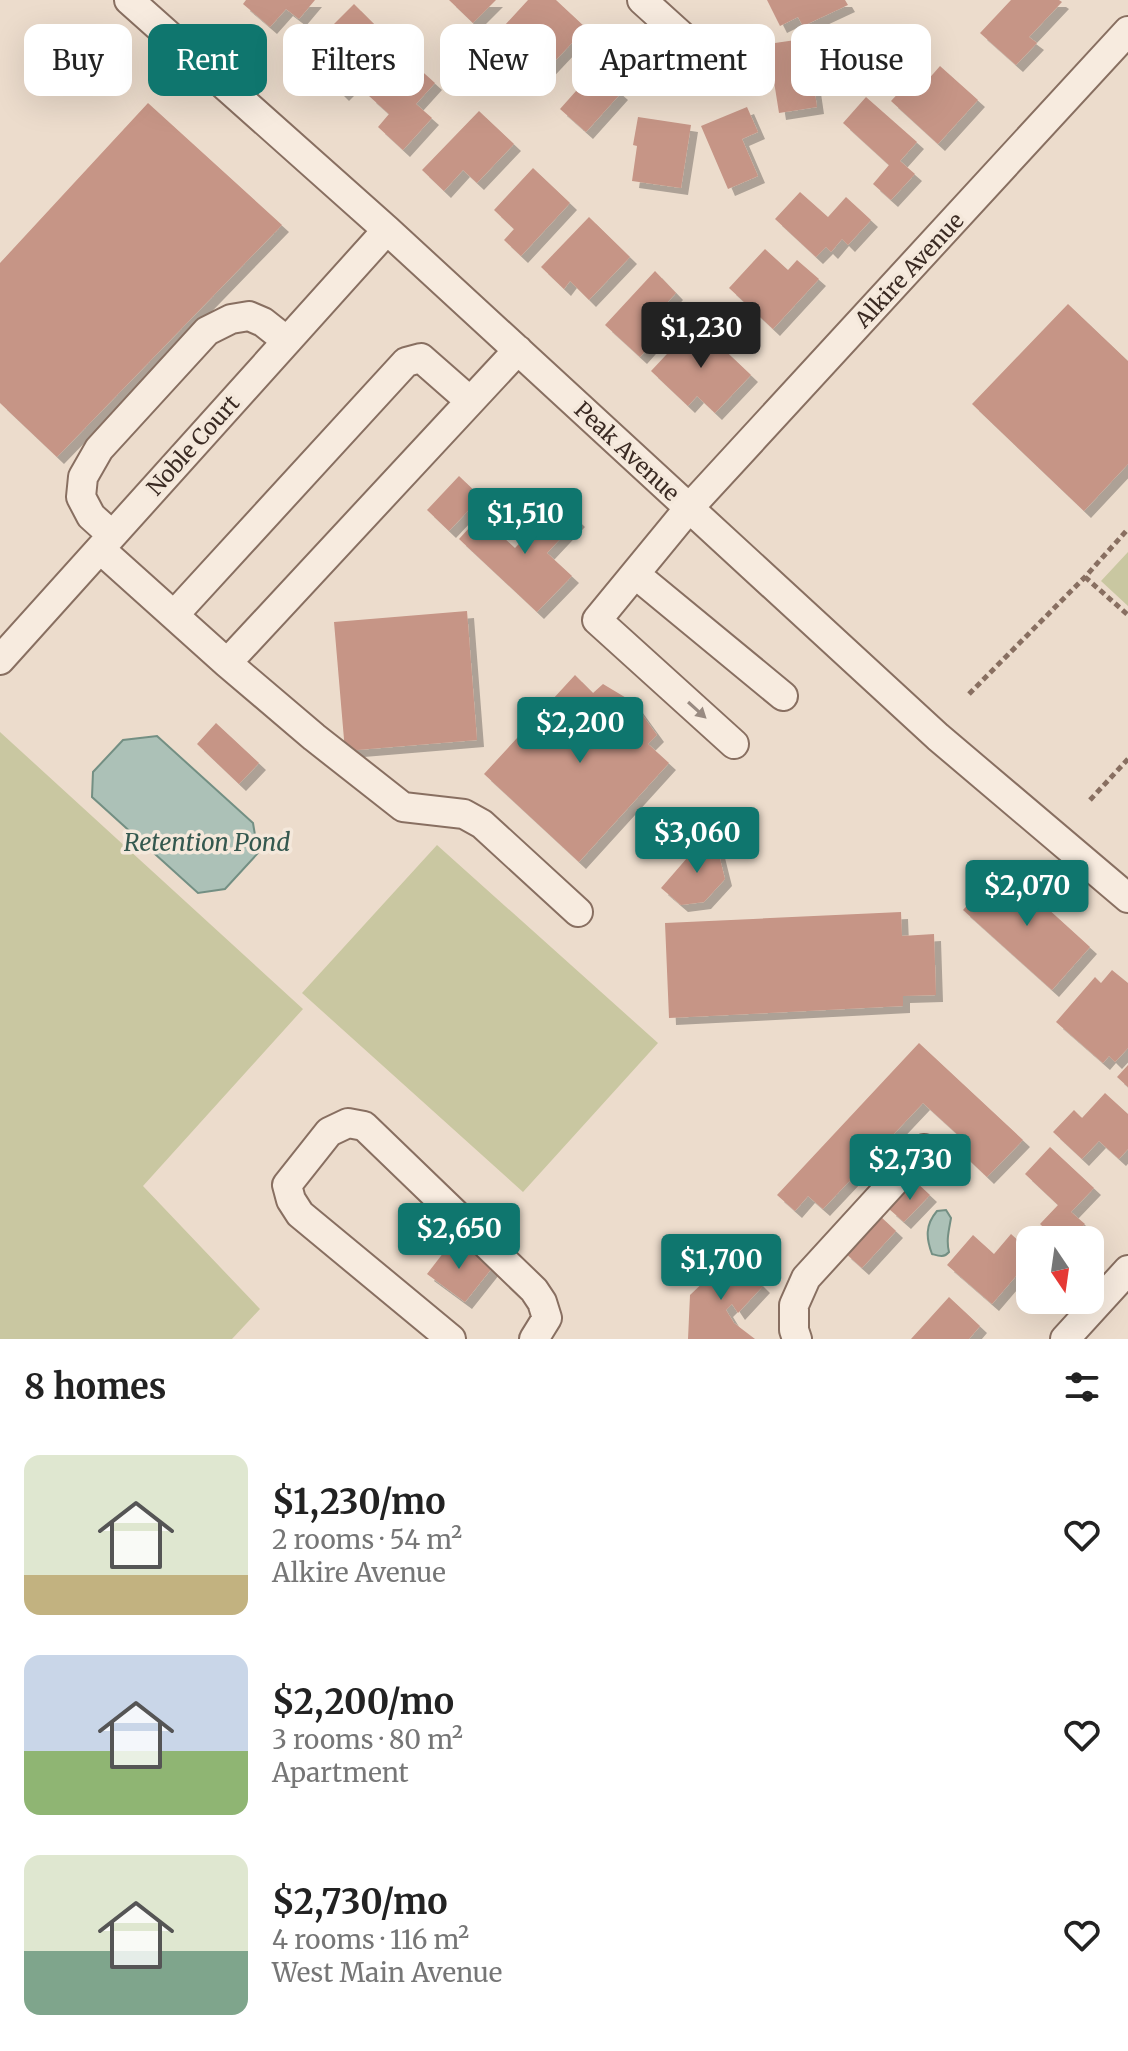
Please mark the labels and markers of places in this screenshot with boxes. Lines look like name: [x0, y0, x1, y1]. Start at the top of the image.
pin: $1,230: [636, 302, 766, 370]
pin: $1,510: [460, 488, 590, 556]
pin: $2,200: [515, 697, 645, 765]
pin: $3,060: [632, 807, 762, 875]
pin: $2,070: [962, 860, 1092, 928]
pin: $2,730: [845, 1134, 975, 1202]
pin: $2,650: [394, 1203, 524, 1271]
pin: $1,700: [656, 1234, 786, 1302]

